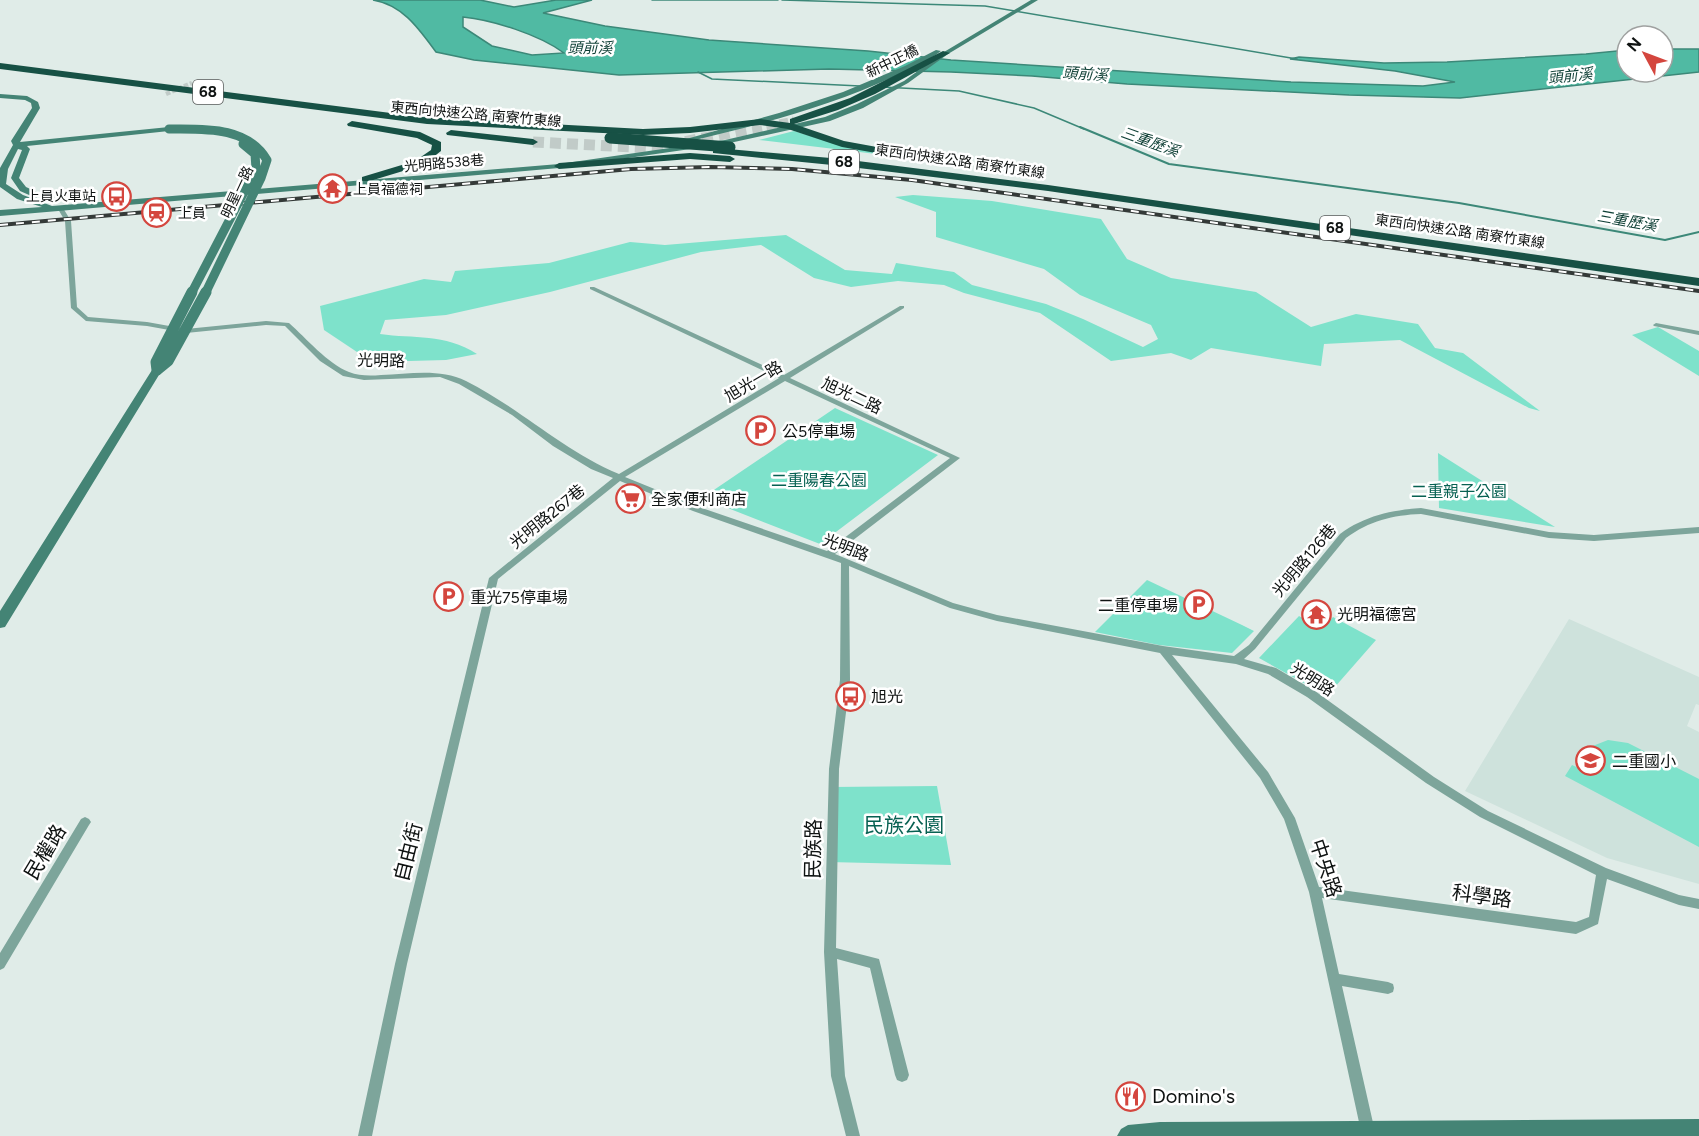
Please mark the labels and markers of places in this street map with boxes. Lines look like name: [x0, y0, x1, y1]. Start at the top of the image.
temple icon: 上員福德祠: [316, 173, 348, 205]
bus stop icon: 上員火車站: [101, 180, 133, 212]
place label: 上員福德祠: [353, 181, 423, 198]
place label: 上員火車站: [26, 188, 96, 205]
station icon: 上員: [141, 197, 173, 229]
place label: 上員: [178, 205, 206, 222]
parking icon: 公5停車場: [745, 415, 777, 447]
place label: 公5停車場: [782, 422, 855, 441]
supermarket icon: 全家便利商店: [614, 483, 646, 515]
place label: 全家便利商店: [651, 490, 747, 509]
parking icon: 重光75停車場: [433, 581, 465, 613]
place label: 重光75停車場: [470, 588, 568, 607]
parking icon: 二重停車場: [1183, 589, 1215, 621]
place label: 二重停車場: [1098, 596, 1178, 615]
temple icon: 光明福德宮: [1300, 598, 1332, 630]
place label: 光明福德宮: [1337, 605, 1417, 624]
bus stop icon: 旭光: [834, 680, 866, 712]
place label: 旭光: [871, 687, 903, 706]
school or university icon: 二重國小: [1575, 745, 1607, 777]
place label: 二重國小: [1612, 752, 1676, 771]
restaurant icon: Domino's: [1115, 1080, 1147, 1112]
place label: Domino's: [1152, 1084, 1235, 1108]

